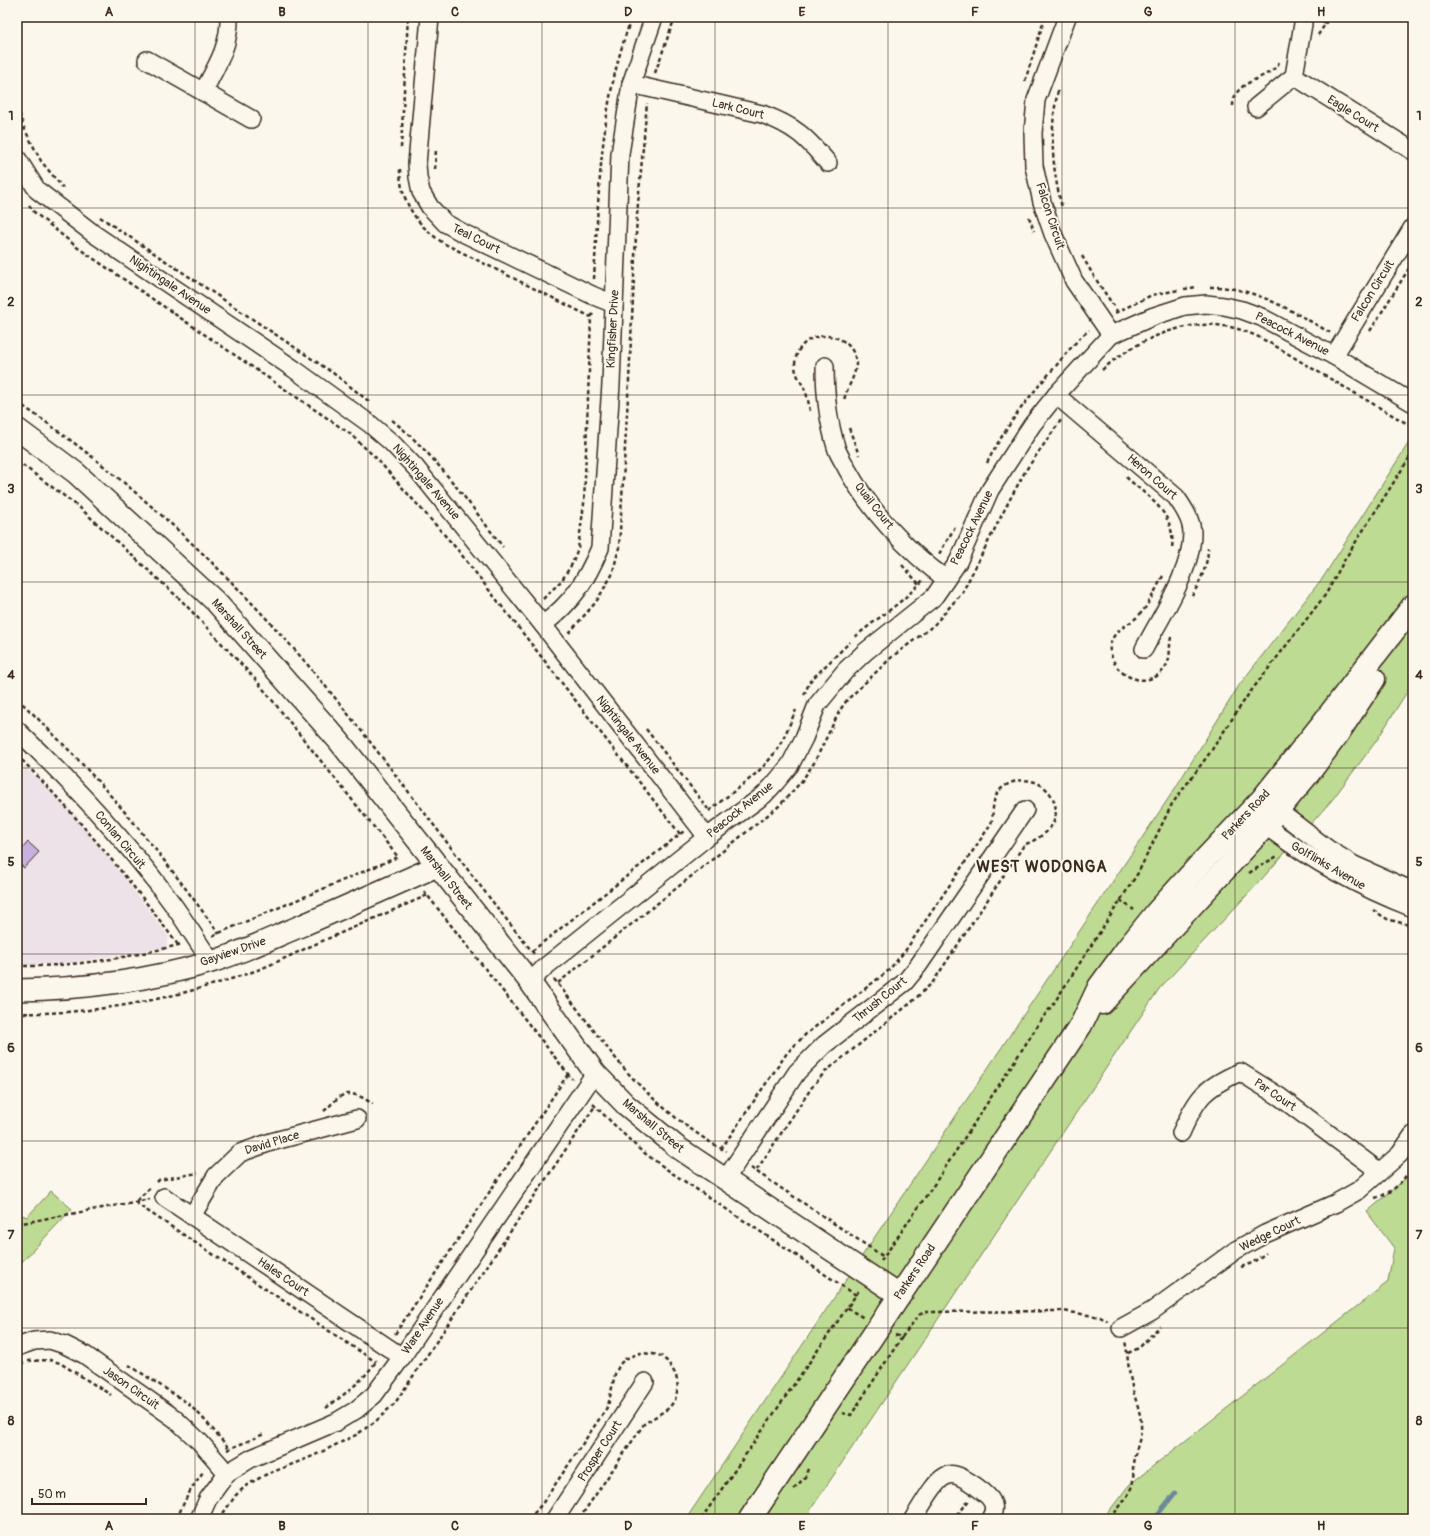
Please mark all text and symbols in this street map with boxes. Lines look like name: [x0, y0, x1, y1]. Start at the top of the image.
text: A: [105, 4, 114, 20]
text: B: [278, 4, 286, 20]
text: C: [451, 4, 459, 20]
text: D: [624, 4, 632, 20]
text: E: [799, 4, 806, 20]
text: F: [971, 4, 979, 20]
text: G: [1144, 4, 1153, 20]
text: H: [1317, 4, 1325, 20]
street label: Eagle Court: [1324, 92, 1382, 136]
street label: Lark Court: [710, 95, 766, 123]
text: 1: [8, 108, 14, 124]
text: 1: [1416, 108, 1422, 124]
street label: Falcon Circuit: [1032, 181, 1068, 252]
street label: Teal Court: [449, 221, 503, 257]
street label: Nightingale Avenue: [126, 252, 214, 318]
street label: Falcon Circuit: [1348, 257, 1398, 325]
street label: Kingfisher Drive: [603, 289, 623, 369]
text: 2: [7, 294, 15, 310]
text: 2: [1415, 294, 1423, 310]
street label: Peacock Avenue: [1252, 309, 1332, 359]
street label: Nightingale Avenue: [389, 441, 463, 523]
street label: Heron Court: [1124, 451, 1180, 503]
street label: Quail Court: [851, 479, 897, 533]
text: 3: [7, 481, 15, 497]
text: 3: [1415, 481, 1423, 497]
street label: Peacock Avenue: [947, 488, 997, 568]
street label: Marshall Street: [208, 596, 270, 662]
text: 4: [7, 667, 15, 683]
text: 4: [1415, 667, 1423, 683]
street label: Nightingale Avenue: [593, 693, 663, 777]
street label: Peacock Avenue: [704, 779, 776, 841]
street label: Parkers Road: [1219, 786, 1273, 844]
street label: Conlan Circuit: [91, 808, 149, 872]
street label: Golflinks Avenue: [1288, 839, 1368, 893]
street label: Marshall Street: [417, 843, 475, 913]
text: 5: [7, 854, 15, 870]
text: 5: [1415, 854, 1423, 870]
district label: WEST WODONGA: [976, 857, 1108, 877]
street label: Gayview Drive: [198, 934, 268, 970]
street label: Thrush Court: [850, 974, 910, 1026]
text: 6: [7, 1040, 15, 1056]
text: 6: [1415, 1040, 1423, 1056]
street label: Par Court: [1251, 1075, 1299, 1115]
street label: Marshall Street: [619, 1096, 687, 1156]
street label: David Place: [243, 1128, 301, 1158]
street label: Wedge Court: [1237, 1213, 1303, 1255]
text: 7: [8, 1227, 15, 1243]
text: 7: [1416, 1227, 1423, 1243]
street label: Parkers Road: [891, 1241, 939, 1303]
street label: Hales Court: [254, 1254, 312, 1300]
street label: Ware Avenue: [399, 1295, 448, 1357]
street label: Jason Circuit: [100, 1363, 162, 1413]
text: 8: [8, 1413, 15, 1429]
text: 8: [1416, 1413, 1423, 1429]
street label: Prosper Court: [575, 1418, 625, 1484]
scale bar: [32, 1480, 146, 1506]
text: 50 m: [38, 1487, 66, 1502]
text: A: [105, 1518, 114, 1534]
text: B: [278, 1518, 286, 1534]
text: C: [451, 1518, 459, 1534]
text: D: [624, 1518, 632, 1534]
text: E: [799, 1518, 806, 1534]
text: F: [971, 1518, 979, 1534]
text: G: [1144, 1518, 1153, 1534]
text: H: [1317, 1518, 1325, 1534]

